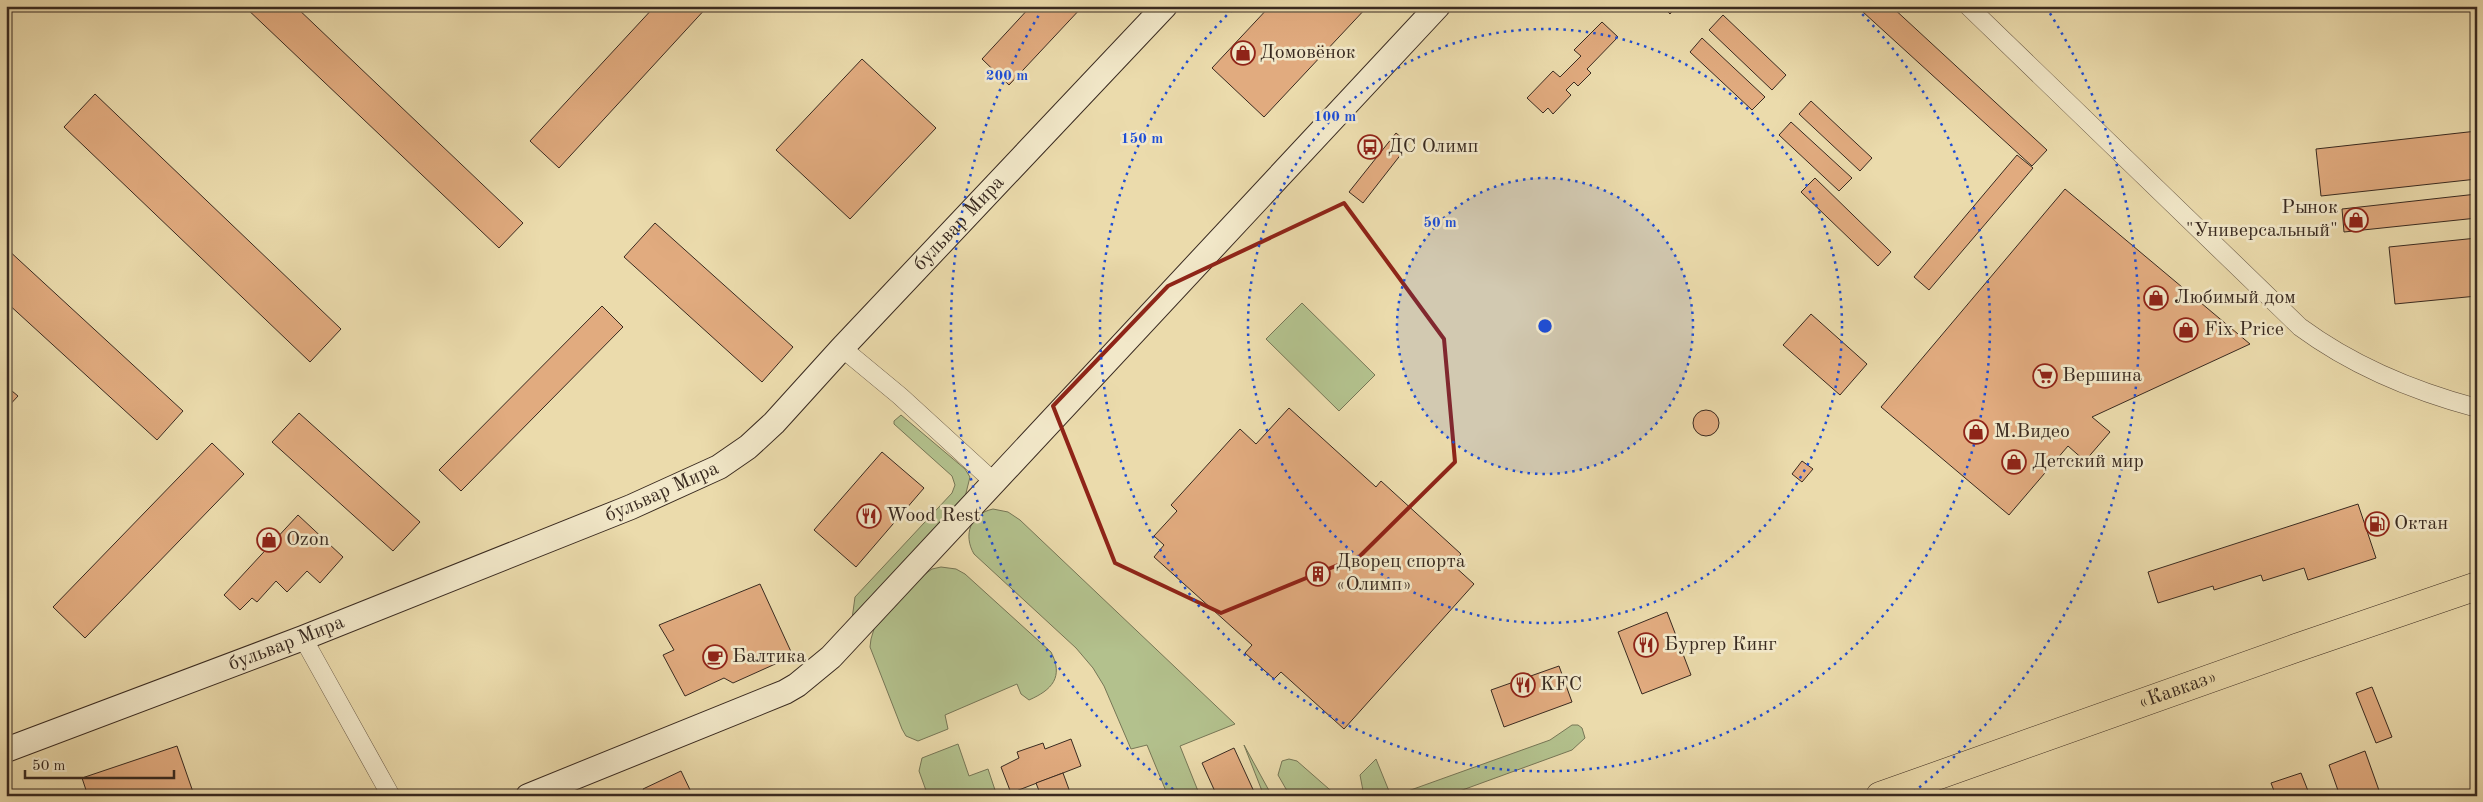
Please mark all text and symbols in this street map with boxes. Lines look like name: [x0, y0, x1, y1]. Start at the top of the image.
shop icon: Домовёнок: [1230, 40, 1256, 66]
place label: Домовёнок: [1260, 43, 1356, 63]
text: 200 m: [986, 69, 1028, 84]
text: 100 m: [1314, 110, 1356, 125]
text: 150 m: [1121, 132, 1163, 147]
bus stop icon: ДС Олимп: [1357, 134, 1383, 160]
place label: ДС Олимп: [1388, 137, 1478, 157]
street label: бульвар Мира: [910, 172, 1009, 275]
place label: Рынок "Универсальный": [2186, 198, 2338, 241]
shop icon: Рынок "Универсальный": [2343, 207, 2369, 233]
text: 50 m: [1423, 216, 1457, 231]
shop icon: Любимый дом: [2143, 285, 2169, 311]
place label: Любимый дом: [2174, 288, 2296, 308]
centre of rings: [1536, 317, 1554, 335]
shop icon: Fix Price: [2173, 317, 2199, 343]
place label: Fix Price: [2204, 320, 2284, 340]
supermarket icon: Вершина: [2032, 363, 2058, 389]
place label: Вершина: [2062, 366, 2142, 386]
shop icon: М.Видео: [1963, 419, 1989, 445]
place label: М.Видео: [1994, 422, 2070, 442]
shop icon: Детский мир: [2001, 449, 2027, 475]
place label: Детский мир: [2032, 452, 2144, 472]
street label: бульвар Мира: [603, 458, 722, 526]
restaurant icon: Wood Rest: [856, 503, 882, 529]
place label: Wood Rest: [886, 506, 981, 526]
fuel station icon: Октан: [2364, 511, 2390, 537]
place label: Октан: [2394, 514, 2448, 534]
shop icon: Ozon: [256, 527, 282, 553]
place label: Ozon: [286, 530, 330, 550]
place label: Дворец спорта «Олимп»: [1336, 552, 1466, 595]
building icon: Дворец спорта «Олимп»: [1305, 561, 1331, 587]
street label: бульвар Мира: [226, 612, 347, 675]
restaurant icon: Бургер Кинг: [1633, 632, 1659, 658]
place label: Бургер Кинг: [1664, 635, 1777, 655]
cafe icon: Балтика: [702, 644, 728, 670]
place label: Балтика: [732, 647, 806, 667]
street label: «Кавказ»: [2136, 667, 2220, 713]
restaurant icon: KFC: [1510, 672, 1536, 698]
place label: KFC: [1540, 675, 1582, 695]
scale bar: [25, 747, 174, 779]
text: 50 m: [32, 759, 66, 774]

